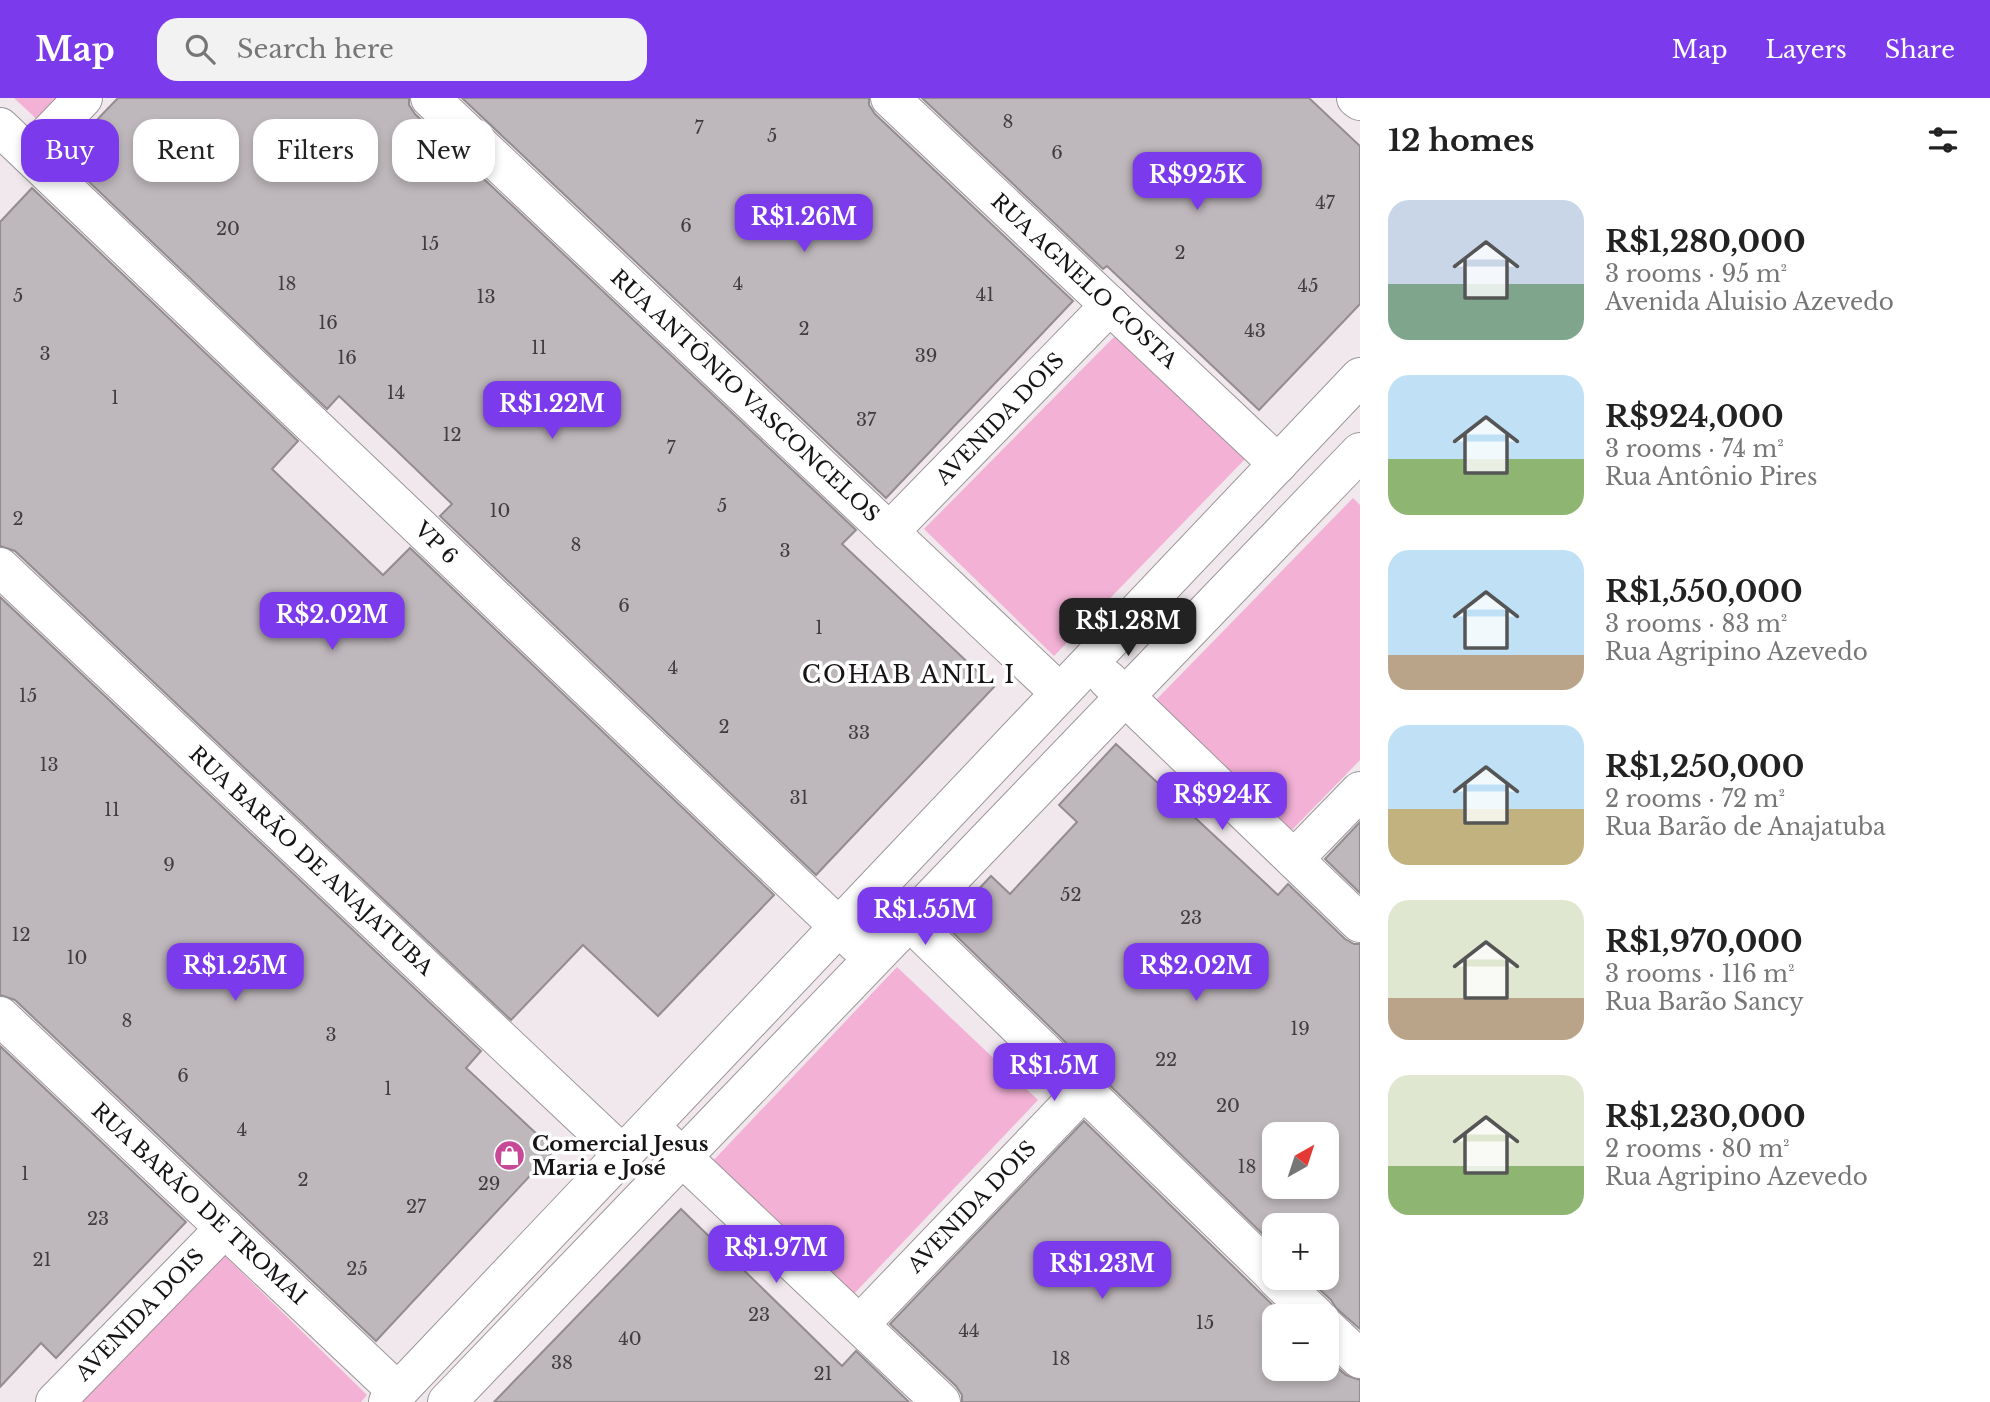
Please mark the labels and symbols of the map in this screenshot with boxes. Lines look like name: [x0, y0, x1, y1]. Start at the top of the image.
house number: 8: [1003, 111, 1013, 133]
house number: 7: [694, 117, 704, 139]
house number: 5: [767, 125, 777, 147]
house number: 6: [1051, 142, 1063, 164]
pin: R$925K: [1140, 152, 1254, 212]
street label: RUA AGNELO COSTA: [986, 188, 1183, 375]
house number: 47: [1315, 192, 1336, 214]
pin: R$1.26M: [739, 194, 869, 254]
house number: 6: [680, 215, 692, 237]
house number: 20: [216, 218, 240, 240]
house number: 15: [421, 233, 439, 255]
house number: 2: [1174, 242, 1186, 264]
street label: RUA ANTÔNIO VASCONCELOS: [605, 264, 885, 528]
house number: 18: [278, 273, 296, 295]
house number: 4: [733, 273, 743, 295]
house number: 45: [1298, 275, 1318, 297]
house number: 41: [976, 284, 994, 306]
house number: 5: [13, 285, 23, 307]
house number: 13: [476, 286, 496, 308]
house number: 16: [318, 312, 338, 334]
house number: 2: [798, 318, 810, 340]
house number: 43: [1244, 320, 1266, 342]
house number: 11: [531, 337, 547, 359]
house number: 3: [39, 343, 51, 365]
house number: 39: [915, 345, 937, 367]
house number: 16: [337, 347, 357, 369]
street label: AVENIDA DOIS: [930, 347, 1070, 491]
house number: 14: [387, 382, 405, 404]
pin: R$1.22M: [487, 382, 617, 441]
house number: 1: [111, 387, 119, 409]
house number: 37: [856, 409, 877, 431]
house number: 12: [442, 424, 462, 446]
house number: 7: [666, 437, 676, 459]
house number: 5: [717, 495, 727, 517]
house number: 10: [490, 500, 510, 522]
house number: 2: [12, 508, 24, 530]
street label: VP 6: [408, 516, 463, 570]
house number: 8: [571, 534, 581, 556]
house number: 3: [779, 540, 791, 562]
pin: R$2.02M: [267, 592, 397, 652]
house number: 6: [618, 595, 630, 617]
pin: R$1.28M: [1063, 598, 1193, 658]
house number: 1: [815, 617, 823, 639]
house number: 4: [668, 657, 678, 679]
district label: COHAB ANIL I: [802, 660, 1016, 689]
house number: 15: [19, 685, 37, 707]
house number: 2: [718, 716, 730, 738]
house number: 33: [848, 722, 870, 744]
street label: RUA BARÃO DE ANAJATUBA: [184, 741, 439, 982]
house number: 13: [39, 754, 59, 776]
pin: R$924K: [1165, 772, 1279, 832]
house number: 31: [789, 787, 809, 809]
house number: 11: [104, 799, 120, 821]
house number: 9: [163, 854, 175, 876]
house number: 52: [1060, 884, 1082, 906]
pin: R$1.55M: [860, 888, 990, 947]
house number: 23: [1180, 907, 1202, 929]
house number: 12: [11, 924, 31, 946]
pin: R$1.25M: [170, 944, 300, 1003]
pin: R$2.02M: [1131, 944, 1261, 1003]
house number: 10: [67, 947, 87, 969]
house number: 8: [122, 1010, 132, 1032]
house number: 19: [1290, 1018, 1310, 1040]
house number: 3: [325, 1024, 337, 1046]
pin: R$1.5M: [997, 1044, 1111, 1103]
house number: 22: [1155, 1049, 1177, 1071]
house number: 6: [177, 1065, 189, 1087]
house number: 1: [384, 1078, 392, 1100]
house number: 20: [1216, 1095, 1240, 1117]
street label: RUA BARÃO DE TROMAI: [86, 1098, 312, 1310]
house number: 4: [237, 1119, 247, 1141]
north arrow: [1262, 1122, 1339, 1199]
place label: Comercial Jesus Maria e José: [532, 1131, 709, 1181]
street label: AVENIDA DOIS: [902, 1135, 1042, 1279]
shop icon: Comercial Jesus Maria e José: [492, 1139, 526, 1173]
house number: 18: [1238, 1156, 1256, 1178]
house number: 1: [21, 1163, 29, 1185]
house number: 2: [297, 1169, 309, 1191]
house number: 29: [478, 1173, 500, 1195]
house number: 27: [406, 1196, 427, 1218]
house number: 23: [87, 1208, 109, 1230]
pin: R$1.97M: [711, 1226, 841, 1285]
pin: R$1.23M: [1037, 1242, 1167, 1301]
street label: AVENIDA DOIS: [70, 1243, 210, 1387]
house number: 21: [32, 1249, 52, 1271]
house number: 25: [346, 1258, 368, 1280]
house number: 23: [748, 1304, 770, 1326]
house number: 15: [1196, 1312, 1214, 1334]
house number: 44: [958, 1320, 980, 1342]
house number: 40: [618, 1328, 642, 1350]
house number: 18: [1052, 1348, 1070, 1370]
house number: 38: [551, 1352, 573, 1374]
house number: 21: [813, 1363, 833, 1385]

